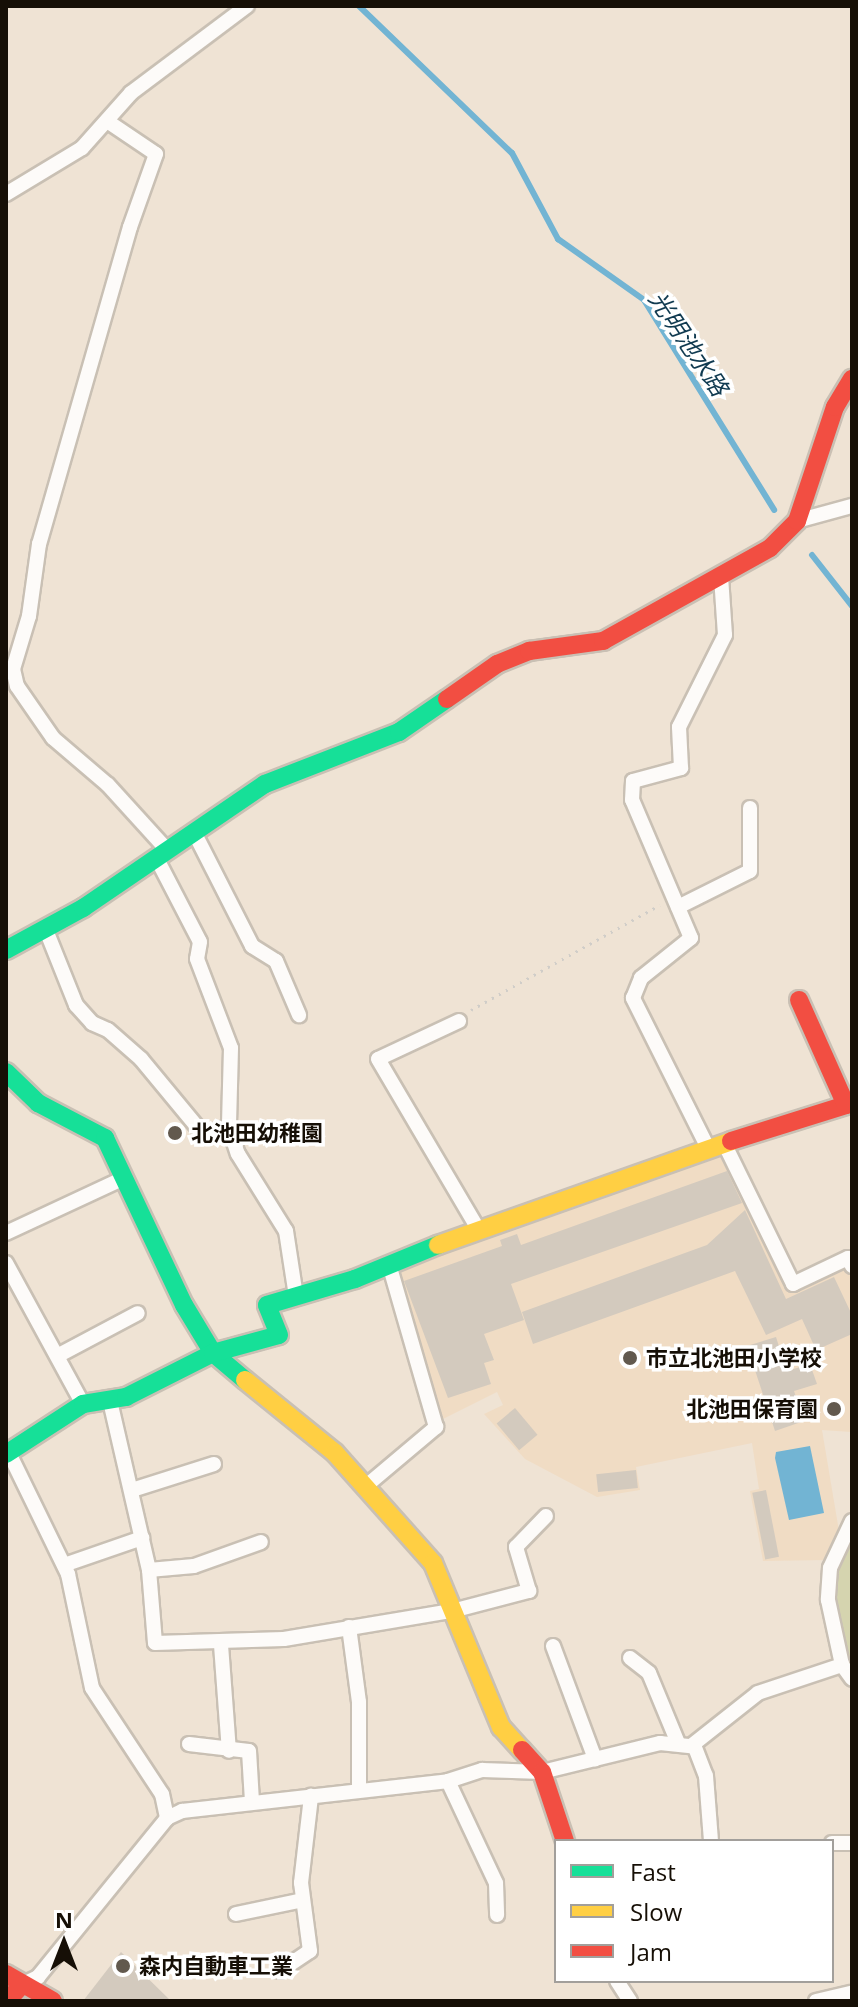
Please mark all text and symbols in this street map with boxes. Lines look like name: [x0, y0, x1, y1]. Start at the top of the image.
water label: 光明池水路: [644, 285, 734, 401]
place label: 北池田幼稚園: [191, 1120, 323, 1146]
marker: 北池田幼稚園: [166, 1124, 184, 1142]
place label: 市立北池田小学校: [646, 1345, 822, 1371]
marker: 市立北池田小学校: [621, 1349, 639, 1367]
place label: 北池田保育園: [686, 1396, 818, 1422]
marker: 北池田保育園: [825, 1400, 843, 1418]
legend: [554, 1839, 834, 1983]
text: Fast: [630, 1855, 676, 1888]
text: Slow: [630, 1895, 682, 1928]
north arrow: [24, 1903, 104, 1983]
text: N: [55, 1904, 73, 1934]
text: Jam: [630, 1935, 672, 1968]
place label: 森内自動車工業: [139, 1953, 293, 1979]
marker: 森内自動車工業: [114, 1957, 132, 1975]

